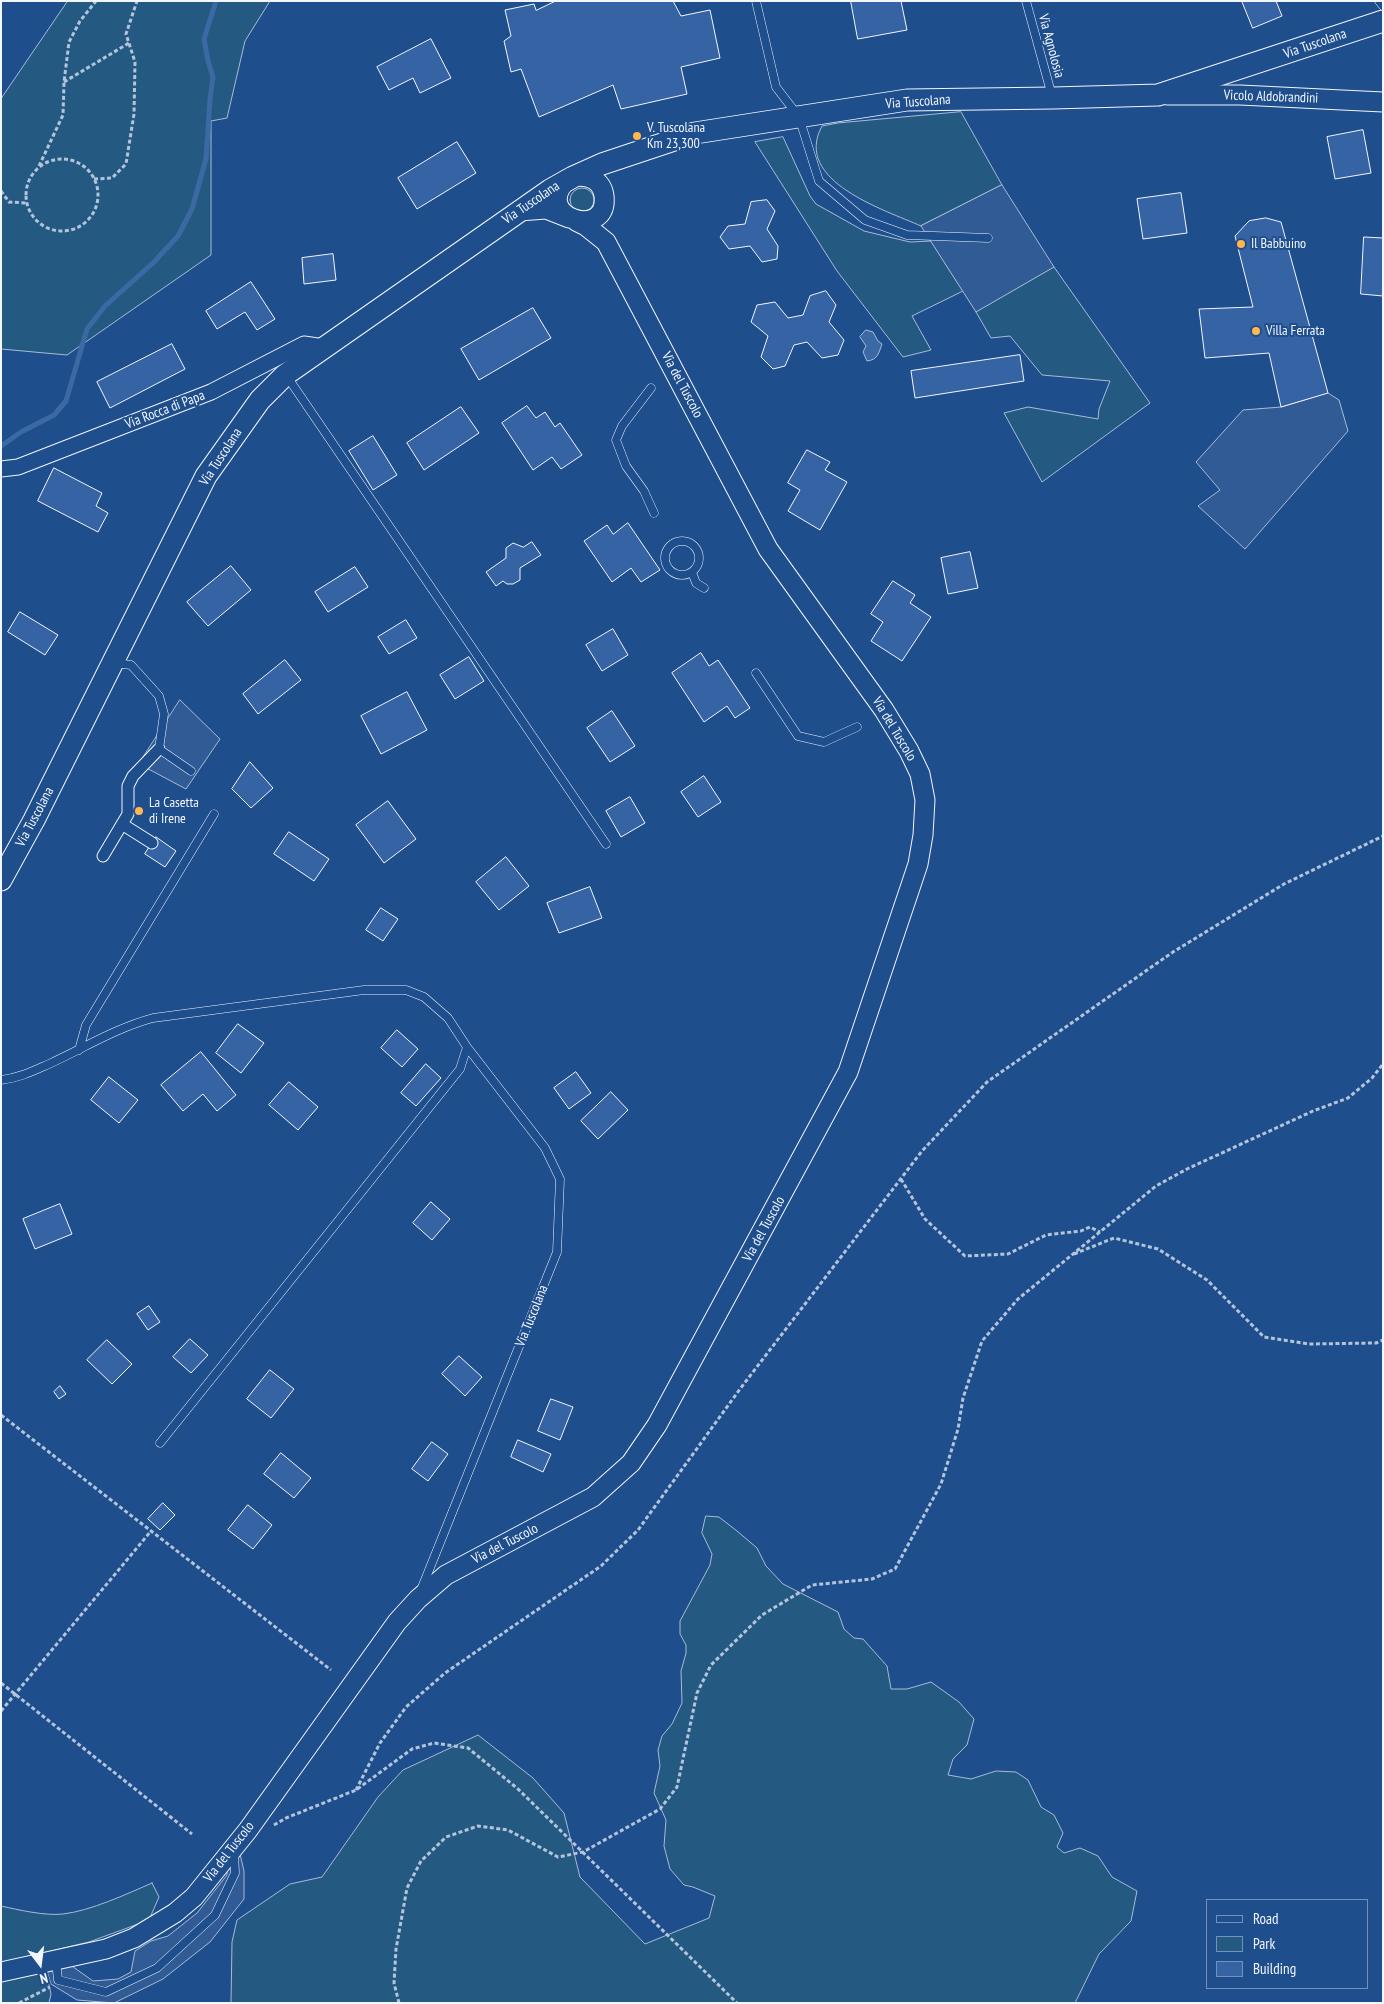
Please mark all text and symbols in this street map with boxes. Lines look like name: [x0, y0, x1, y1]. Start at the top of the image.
street label: Via Agnolosia: [1034, 12, 1068, 80]
street label: Via Tuscolana: [1281, 25, 1349, 63]
street label: Vicolo Aldobrandini: [1223, 87, 1319, 107]
street label: Via Tuscolana: [885, 91, 951, 113]
place label: V. Tuscolana Km 23,300: [647, 120, 705, 152]
marker: V. Tuscolana Km 23,300: [631, 130, 643, 142]
street label: Via Tuscolana: [499, 178, 563, 228]
place label: Il Babbuino: [1251, 236, 1306, 252]
marker: Il Babbuino: [1235, 238, 1247, 250]
place label: Villa Ferrata: [1266, 323, 1325, 339]
marker: Villa Ferrata: [1250, 325, 1262, 337]
street label: Via del Tuscolo: [658, 349, 706, 421]
street label: Via Rocca di Papa: [123, 387, 207, 433]
street label: Via Tuscolana: [196, 425, 246, 489]
street label: Via del Tuscolo: [868, 694, 920, 764]
street label: Via Tuscolana: [12, 784, 58, 850]
place label: La Casetta di Irene: [149, 795, 199, 828]
marker: La Casetta di Irene: [133, 805, 145, 817]
street label: Via del Tuscolo: [739, 1193, 789, 1265]
street label: Via Tuscolana: [512, 1283, 552, 1349]
street label: Via del Tuscolo: [469, 1520, 541, 1568]
street label: Via del Tuscolo: [200, 1818, 258, 1886]
legend: [1206, 1899, 1369, 1989]
text: Road: [1253, 1909, 1279, 1928]
text: Park: [1253, 1934, 1275, 1953]
north arrow: [15, 1939, 65, 1989]
text: Building: [1253, 1959, 1296, 1978]
text: N: [38, 1969, 50, 1988]

